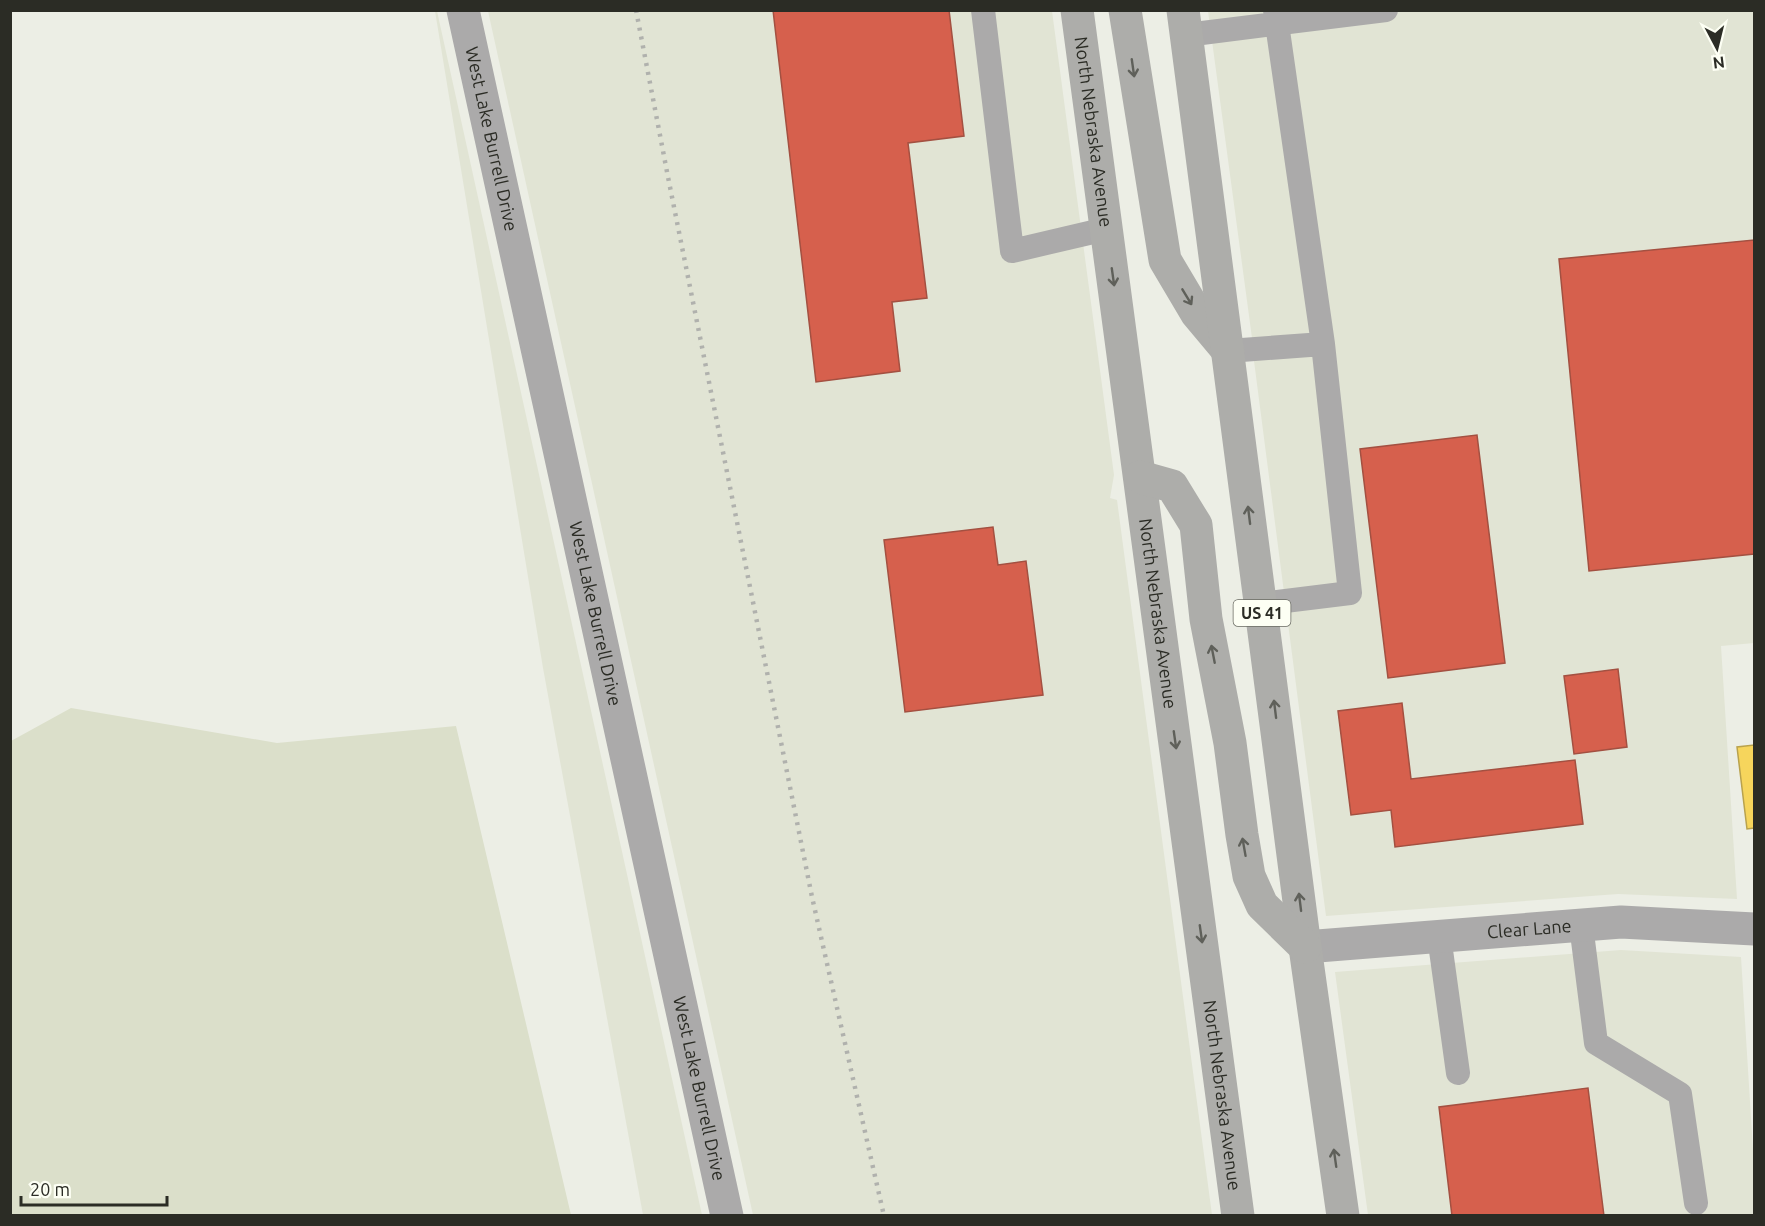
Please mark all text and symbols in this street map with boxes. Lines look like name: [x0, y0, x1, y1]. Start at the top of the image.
north arrow: [1687, 18, 1747, 78]
street label: North Nebraska Avenue: [1072, 35, 1117, 228]
street label: West Lake Burrell Drive: [462, 45, 522, 233]
text: N: [1712, 53, 1726, 73]
one-way arrow: [1128, 58, 1139, 78]
one-way arrow: [1107, 266, 1118, 286]
one-way arrow: [1181, 288, 1193, 305]
one-way arrow: [1244, 506, 1255, 526]
street label: North Nebraska Avenue: [1136, 517, 1181, 710]
street label: West Lake Burrell Drive: [566, 519, 626, 708]
road number: US 41: [1234, 600, 1290, 626]
one-way arrow: [1207, 645, 1218, 665]
one-way arrow: [1269, 699, 1280, 719]
one-way arrow: [1170, 730, 1181, 750]
one-way arrow: [1238, 838, 1249, 857]
one-way arrow: [1294, 893, 1305, 912]
street label: Clear Lane: [1486, 915, 1572, 942]
one-way arrow: [1195, 923, 1206, 943]
street label: West Lake Burrell Drive: [670, 994, 730, 1182]
street label: North Nebraska Avenue: [1200, 999, 1246, 1192]
one-way arrow: [1330, 1148, 1341, 1168]
scale bar: [21, 1169, 166, 1207]
text: 20 m: [30, 1179, 70, 1199]

